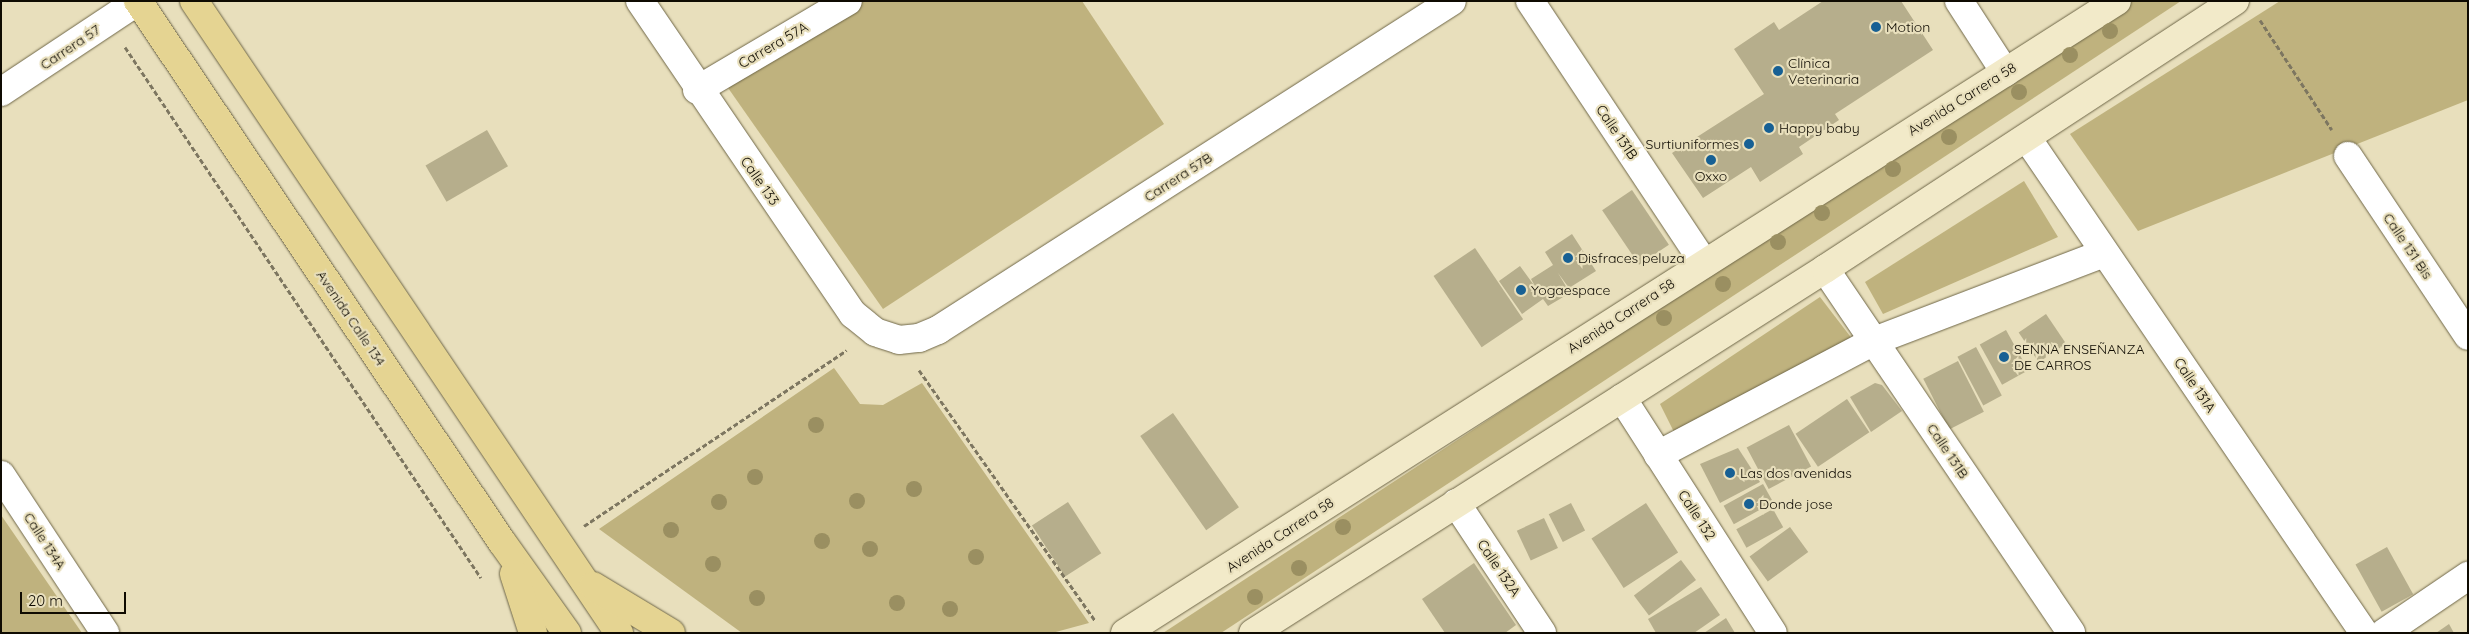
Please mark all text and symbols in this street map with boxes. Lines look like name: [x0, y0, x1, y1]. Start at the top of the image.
street label: Carrera 57A: [735, 18, 811, 72]
place label: Motion: [1886, 19, 1930, 35]
street label: Carrera 57: [37, 21, 103, 73]
marker: Motion: [1870, 21, 1882, 33]
place label: Clínica Veterinaria: [1788, 55, 1859, 88]
street label: Avenida Carrera 58: [1905, 59, 2019, 139]
marker: Clínica Veterinaria: [1772, 65, 1784, 77]
street label: Calle 131B: [1593, 101, 1641, 163]
place label: Happy baby: [1779, 120, 1860, 136]
marker: Happy baby: [1763, 122, 1775, 134]
place label: Surtiuniformes: [1645, 136, 1739, 152]
marker: Surtiuniformes: [1743, 138, 1755, 150]
street label: Carrera 57B: [1141, 149, 1215, 205]
street label: Calle 133: [737, 153, 783, 209]
marker: Oxxo: [1705, 154, 1717, 166]
place label: Oxxo: [1695, 168, 1727, 184]
street label: Calle 131 Bis: [2380, 210, 2436, 282]
place label: Disfraces peluza: [1578, 250, 1685, 266]
marker: Disfraces peluza: [1562, 252, 1574, 264]
street label: Avenida Calle 134: [313, 267, 389, 369]
street label: Avenida Carrera 58: [1564, 275, 1678, 357]
place label: Yogaespace: [1531, 282, 1610, 298]
marker: Yogaespace: [1515, 284, 1527, 296]
place label: SENNA ENSEÑANZA DE CARROS: [2014, 341, 2145, 374]
marker: SENNA ENSEÑANZA DE CARROS: [1998, 351, 2010, 363]
street label: Calle 131A: [2171, 354, 2219, 416]
street label: Calle 131B: [1924, 420, 1972, 482]
place label: Las dos avenidas: [1740, 465, 1852, 481]
marker: Las dos avenidas: [1724, 467, 1736, 479]
street label: Calle 132: [1675, 487, 1719, 543]
street label: Avenida Carrera 58: [1223, 494, 1337, 576]
place label: Donde jose: [1759, 496, 1833, 512]
marker: Donde jose: [1743, 498, 1755, 510]
street label: Calle 134A: [20, 509, 70, 573]
street label: Calle 132A: [1474, 536, 1524, 600]
scale bar: [22, 582, 129, 614]
text: 20 m: [28, 591, 63, 610]

